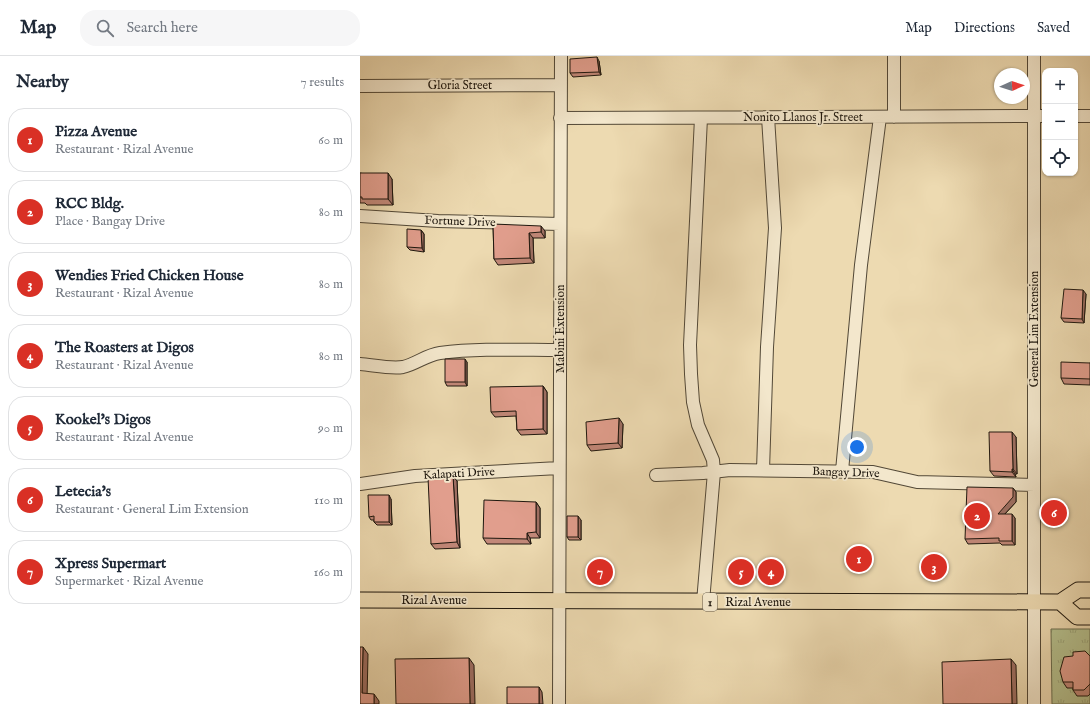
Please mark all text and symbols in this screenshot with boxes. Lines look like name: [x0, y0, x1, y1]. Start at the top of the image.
search box: [80, 10, 360, 46]
text: Map: [20, 16, 56, 40]
icon: search: [94, 17, 116, 39]
text: Search here: [126, 18, 198, 37]
text: Map: [905, 19, 932, 37]
text: Directions: [954, 19, 1015, 37]
text: Saved: [1037, 19, 1070, 37]
north arrow: [994, 68, 1030, 104]
map controls: [1042, 68, 1078, 176]
button: +: [1042, 68, 1078, 104]
text: Nearby: [16, 72, 69, 93]
text: 7 results: [300, 74, 344, 91]
street label: Gloria Street: [428, 78, 492, 93]
button: −: [1042, 104, 1078, 140]
street label: Nonito Llanos Jr. Street: [743, 110, 863, 126]
text: Pizza Avenue: [55, 122, 137, 141]
text: 1: [28, 132, 32, 149]
text: 60 m: [318, 132, 343, 149]
button: locate: [1042, 140, 1078, 176]
text: Restaurant · Rizal Avenue: [55, 141, 194, 158]
text: RCC Bldg.: [55, 194, 124, 213]
text: 2: [27, 204, 33, 221]
text: 80 m: [319, 204, 343, 221]
text: Place · Bangay Drive: [55, 213, 165, 230]
street label: Fortune Drive: [424, 213, 496, 230]
text: Wendies Fried Chicken House: [55, 266, 244, 285]
street label: General Lim Extension: [1027, 270, 1042, 387]
text: 3: [28, 276, 32, 293]
text: 80 m: [319, 276, 343, 293]
street label: Mabini Extension: [553, 284, 568, 373]
text: Restaurant · Rizal Avenue: [55, 285, 194, 302]
text: The Roasters at Digos: [55, 338, 194, 357]
text: 4: [27, 348, 33, 365]
text: 80 m: [319, 348, 343, 365]
text: Restaurant · Rizal Avenue: [55, 357, 194, 374]
text: Kookel's Digos: [55, 410, 151, 429]
text: 5: [28, 420, 32, 437]
text: 90 m: [318, 420, 343, 437]
text: Restaurant · Rizal Avenue: [55, 429, 194, 446]
your location: [847, 437, 867, 457]
street label: Kalapati Drive: [423, 464, 496, 484]
street label: Bangay Drive: [812, 464, 880, 481]
text: Letecia's: [55, 482, 111, 501]
text: 6: [27, 492, 33, 509]
text: 110 m: [314, 492, 343, 509]
pin: 6: [1041, 498, 1067, 528]
text: Restaurant · General Lim Extension: [55, 501, 249, 518]
pin: 2: [964, 501, 990, 531]
pin: 1: [846, 544, 872, 574]
pin: 3: [921, 552, 947, 582]
text: Xpress Supermart: [55, 554, 166, 573]
pin: 7: [587, 557, 613, 587]
pin: 5: [728, 557, 754, 587]
pin: 4: [758, 557, 784, 587]
text: 7: [27, 564, 33, 581]
text: 160 m: [313, 564, 343, 581]
text: Supermarket · Rizal Avenue: [55, 573, 203, 590]
street label: Rizal Avenue: [401, 593, 467, 608]
road number: 1: [703, 593, 717, 611]
street label: Rizal Avenue: [725, 595, 791, 610]

